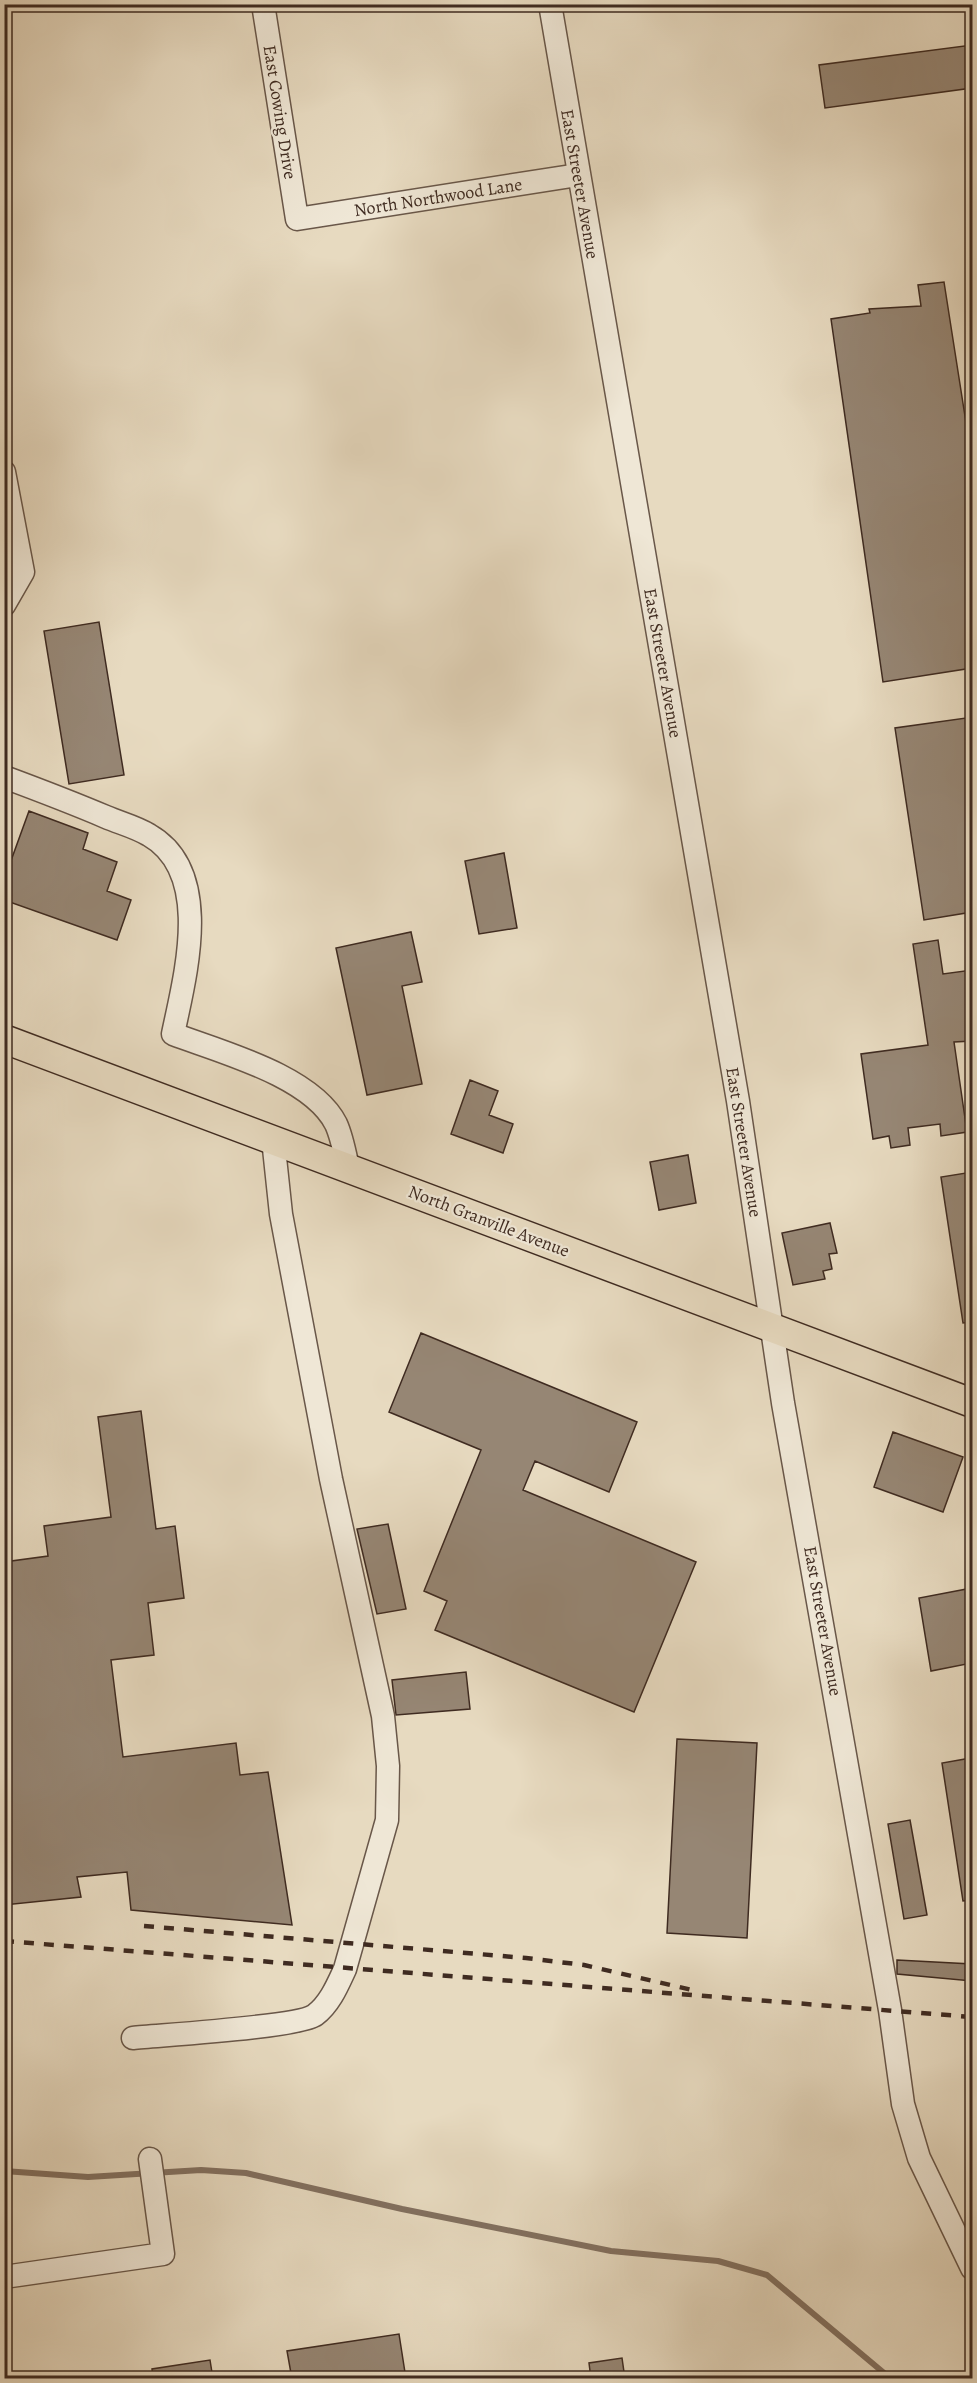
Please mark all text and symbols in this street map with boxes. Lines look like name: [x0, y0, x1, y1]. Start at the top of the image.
street label: East Cowing Drive: [258, 43, 302, 181]
street label: East Streeter Avenue: [555, 107, 605, 261]
street label: North Northwood Lane: [352, 172, 524, 222]
street label: East Streeter Avenue: [638, 586, 688, 740]
street label: East Streeter Avenue: [720, 1065, 768, 1219]
street label: North Granville Avenue: [405, 1179, 573, 1263]
street label: East Streeter Avenue: [798, 1544, 848, 1698]

